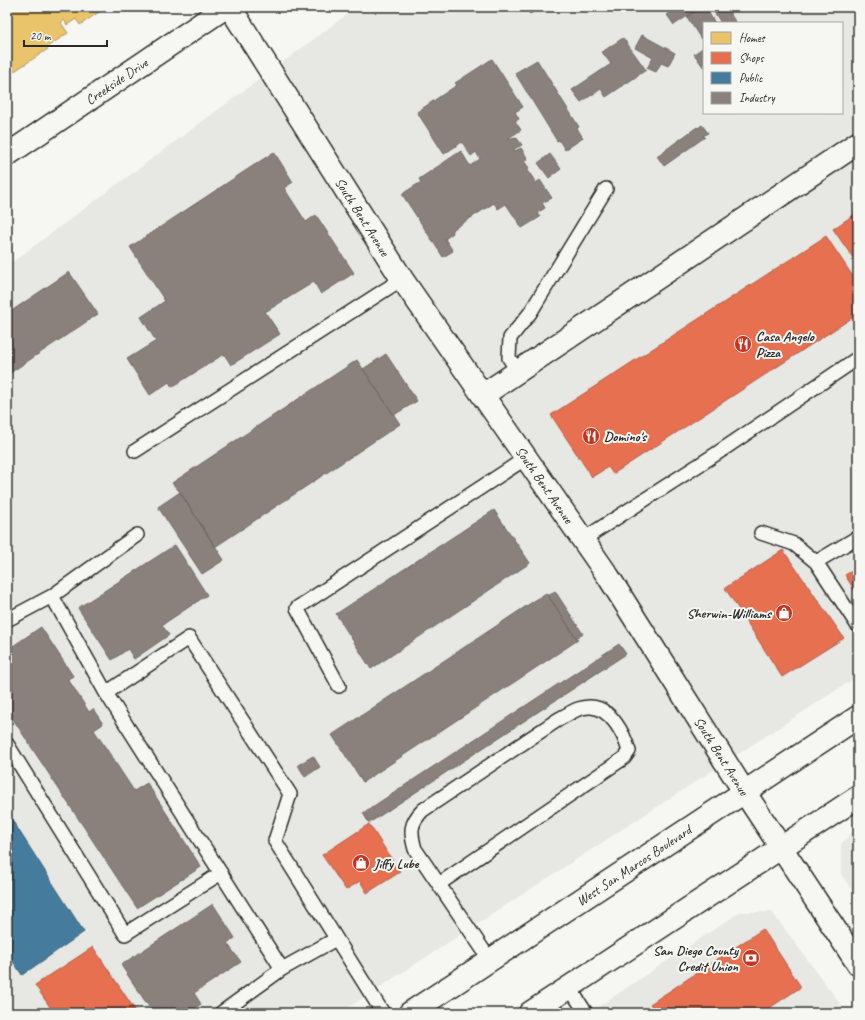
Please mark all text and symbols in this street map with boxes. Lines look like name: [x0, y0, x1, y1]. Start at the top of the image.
scale bar: [24, 22, 107, 48]
legend: [703, 22, 843, 114]
text: 20 m: [30, 28, 52, 44]
text: Homes: [739, 30, 766, 46]
text: Shops: [739, 50, 764, 66]
street label: Creekside Drive: [82, 53, 152, 108]
text: Public: [739, 70, 763, 86]
text: Industry: [739, 90, 776, 106]
street label: South Bent Avenue: [331, 174, 394, 260]
place label: Casa Angelo Pizza: [756, 328, 815, 361]
restaurant icon: Casa Angelo Pizza: [733, 334, 753, 354]
restaurant icon: Domino's: [581, 426, 601, 446]
place label: Domino's: [604, 428, 648, 445]
street label: South Bent Avenue: [512, 443, 578, 527]
shop icon: Sherwin-Williams: [774, 603, 794, 623]
place label: Sherwin-Williams: [687, 605, 773, 622]
street label: South Bent Avenue: [690, 713, 753, 800]
street label: West San Marcos Boulevard: [573, 820, 696, 909]
shop icon: Jiffy Lube: [351, 853, 371, 873]
place label: Jiffy Lube: [373, 855, 420, 872]
place label: San Diego County Credit Union: [653, 942, 739, 975]
bank icon: San Diego County Credit Union: [741, 948, 761, 968]

